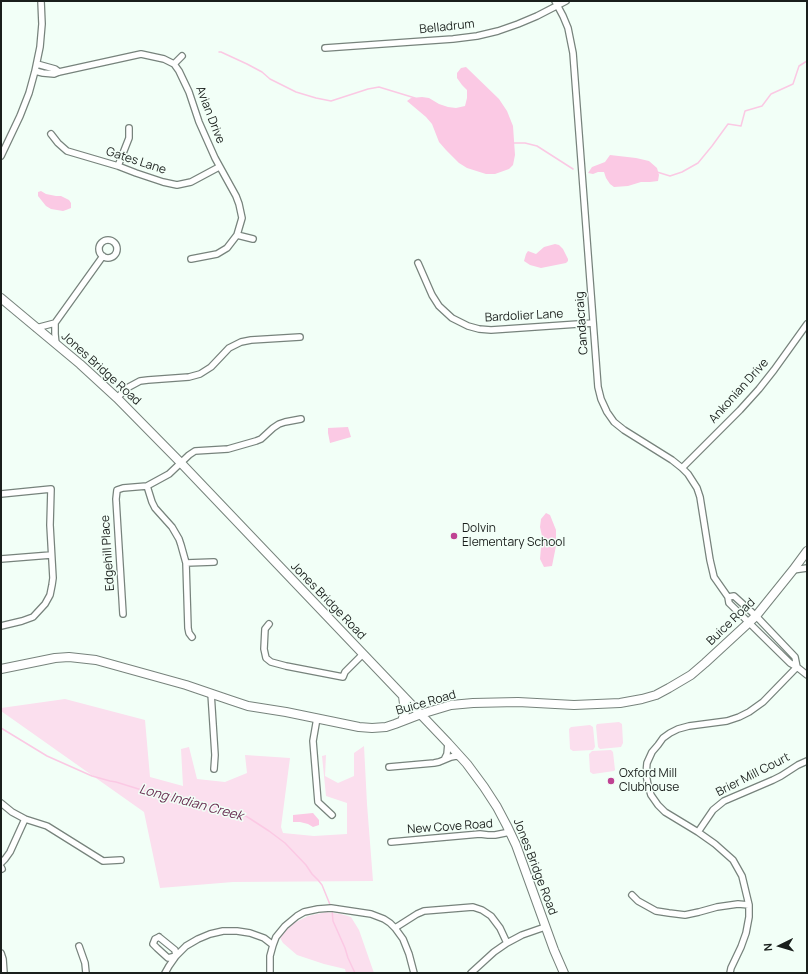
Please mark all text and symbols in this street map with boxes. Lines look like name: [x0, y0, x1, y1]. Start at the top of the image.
street label: Belladrum: [419, 17, 475, 37]
street label: Avian Drive: [192, 84, 228, 146]
street label: Gates Lane: [104, 145, 168, 177]
street label: Candacraig: [573, 291, 591, 355]
street label: Bardolier Lane: [484, 307, 564, 325]
street label: Jones Bridge Road: [58, 330, 144, 408]
street label: Ankonian Drive: [706, 356, 772, 426]
street label: Edgehill Place: [98, 514, 118, 592]
place label: Dolvin Elementary School: [462, 522, 565, 550]
marker: Dolvin Elementary School: [449, 531, 459, 541]
street label: Jones Bridge Road: [287, 559, 369, 643]
street label: Buice Road: [704, 595, 758, 649]
street label: Buice Road: [394, 688, 458, 718]
street label: Brier Mill Court: [714, 750, 792, 800]
place label: Oxford Mill Clubhouse: [619, 767, 679, 795]
marker: Oxford Mill Clubhouse: [606, 776, 616, 786]
water label: Long Indian Creek: [137, 782, 245, 824]
street label: New Cove Road: [407, 817, 493, 837]
street label: Jones Bridge Road: [510, 817, 560, 917]
north arrow: [760, 926, 800, 966]
text: N: [760, 942, 775, 952]

